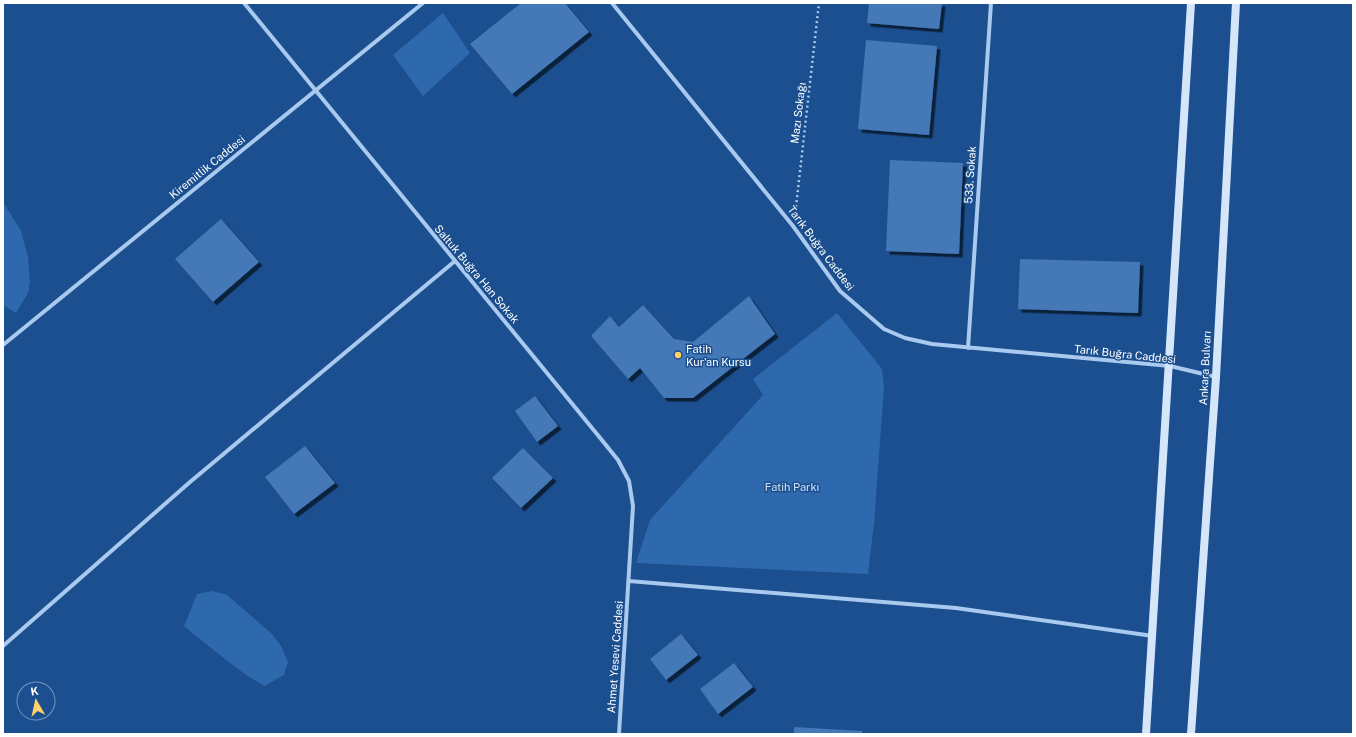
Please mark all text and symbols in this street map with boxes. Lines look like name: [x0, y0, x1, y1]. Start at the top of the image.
street label: Mazı Sokağı: [788, 82, 808, 144]
street label: Kiremitlik Caddesi: [167, 133, 247, 201]
street label: 533. Sokak: [962, 146, 978, 204]
street label: Tarık Buğra Caddesi: [785, 203, 857, 293]
street label: Saltuk Buğra Han Sokak: [432, 222, 522, 326]
street label: Ankara Bulvarı: [1197, 330, 1213, 406]
place label: Fatih Kur'an Kursu: [686, 343, 751, 368]
street label: Tarık Buğra Caddesi: [1073, 343, 1177, 365]
marker: Fatih Kur'an Kursu: [673, 350, 683, 360]
park label: Fatih Parkı: [765, 481, 819, 493]
street label: Ahmet Yesevi Caddesi: [605, 600, 625, 714]
north arrow: [16, 681, 56, 721]
text: K: [30, 685, 39, 698]

